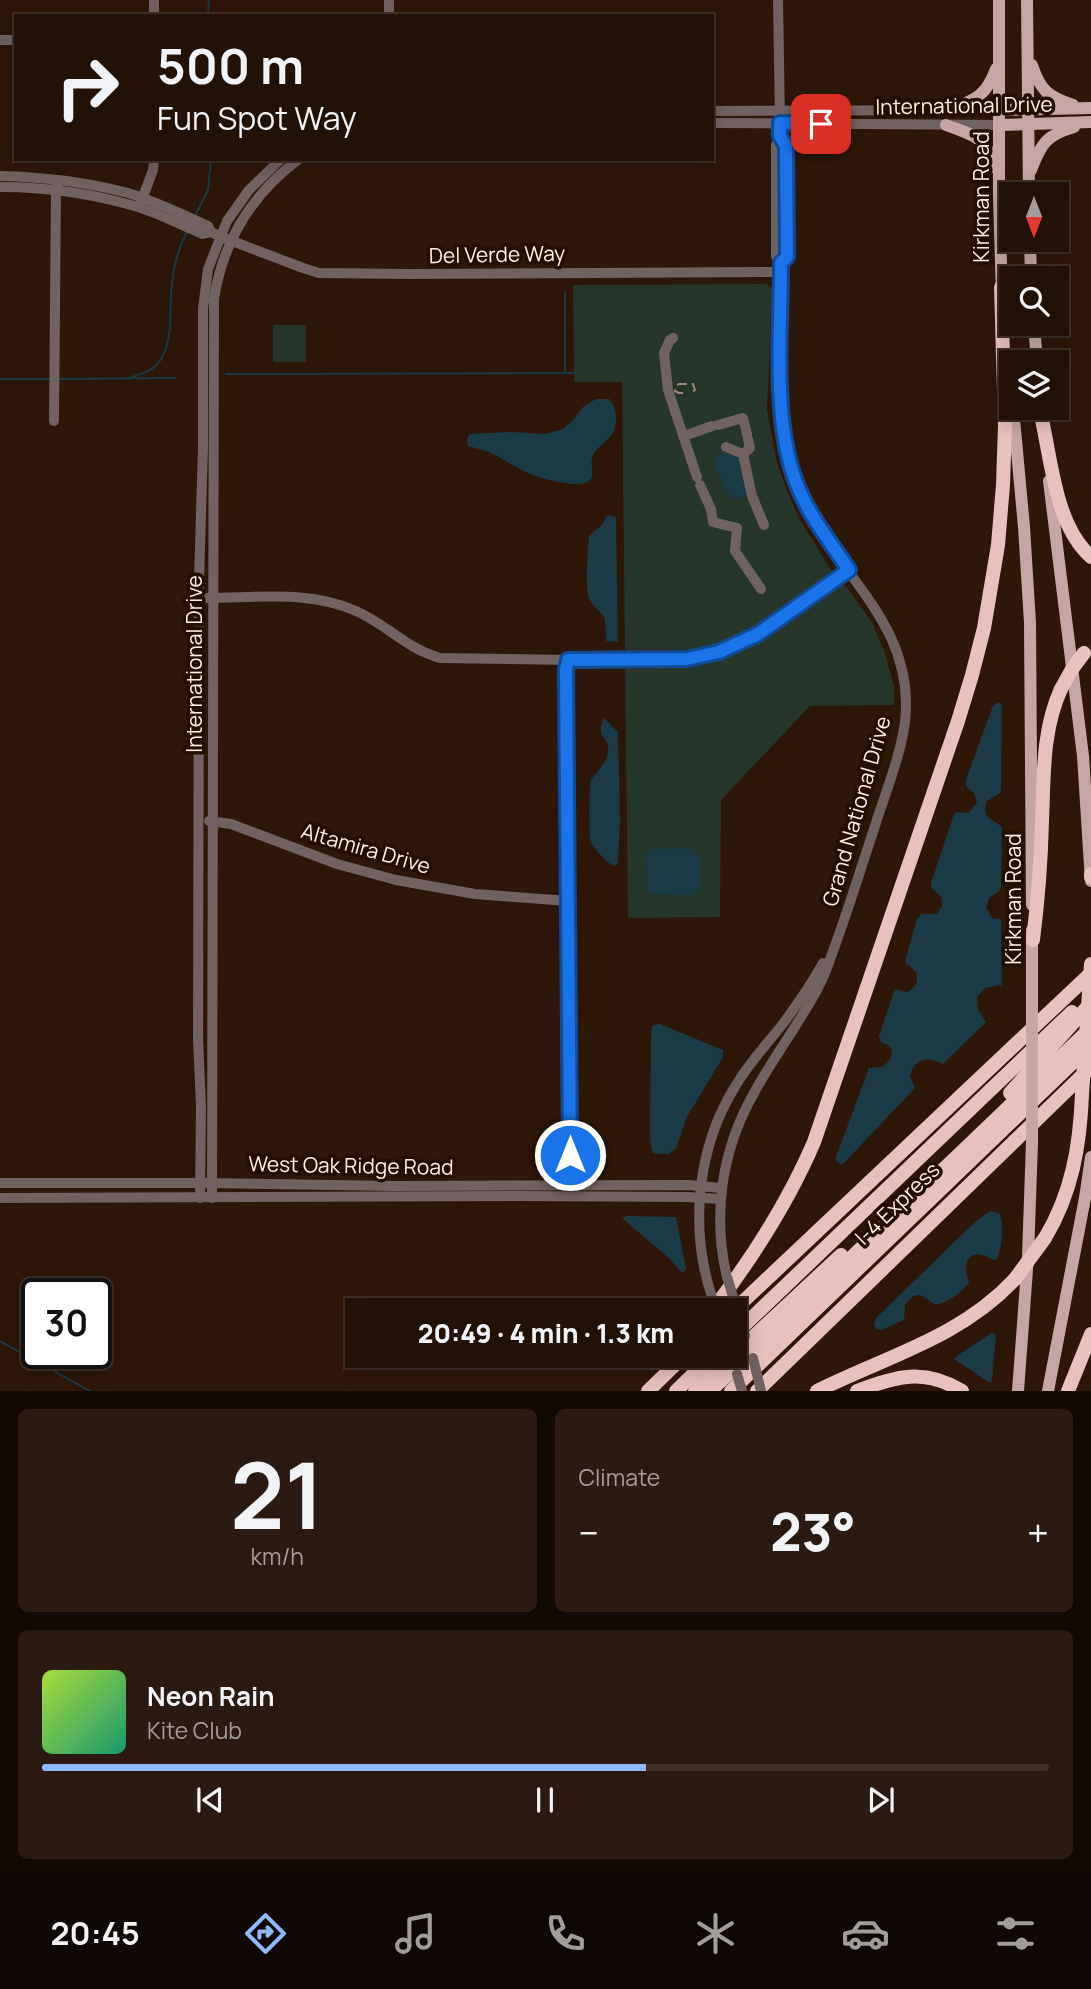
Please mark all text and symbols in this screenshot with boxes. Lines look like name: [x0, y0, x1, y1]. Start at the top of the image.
text: 500 m: [157, 32, 304, 99]
icon: right: [42, 42, 133, 133]
street label: International Drive: [875, 89, 1053, 121]
pin: [791, 94, 851, 154]
text: Fun Spot Way: [157, 96, 357, 140]
icon: arrive: [802, 105, 840, 143]
street label: Kirkman Road: [967, 131, 995, 263]
north arrow: [999, 182, 1069, 252]
map controls: [999, 182, 1069, 420]
street label: Del Verde Way: [429, 239, 565, 269]
button: search: [999, 266, 1069, 336]
button: layers: [999, 350, 1069, 420]
street label: International Drive: [180, 575, 208, 753]
street label: Grand National Drive: [815, 713, 897, 909]
street label: Altamira Drive: [298, 816, 434, 880]
street label: Kirkman Road: [999, 833, 1027, 965]
position arrow: [533, 1118, 607, 1192]
street label: West Oak Ridge Road: [248, 1149, 454, 1181]
street label: I-4 Express: [849, 1156, 945, 1250]
speed limit sign: 30: [21, 1278, 112, 1369]
text: 20:49 · 4 min · 1.3 km: [418, 1315, 674, 1351]
text: 21: [230, 1432, 324, 1556]
text: Climate: [579, 1461, 660, 1493]
text: 23°: [770, 1496, 856, 1567]
text: −: [579, 1506, 599, 1558]
text: +: [1027, 1506, 1049, 1558]
text: km/h: [251, 1540, 304, 1572]
text: Neon Rain: [147, 1678, 275, 1714]
text: Kite Club: [147, 1714, 242, 1746]
icon: previous: [191, 1781, 229, 1819]
icon: pause: [526, 1781, 564, 1819]
icon: next: [862, 1781, 900, 1819]
icon: directions: [241, 1909, 290, 1958]
icon: music: [391, 1909, 440, 1958]
icon: phone: [541, 1909, 590, 1958]
icon: climate: [691, 1909, 740, 1958]
icon: car: [841, 1909, 890, 1958]
icon: filters: [991, 1909, 1040, 1958]
text: 20:45: [51, 1911, 140, 1955]

